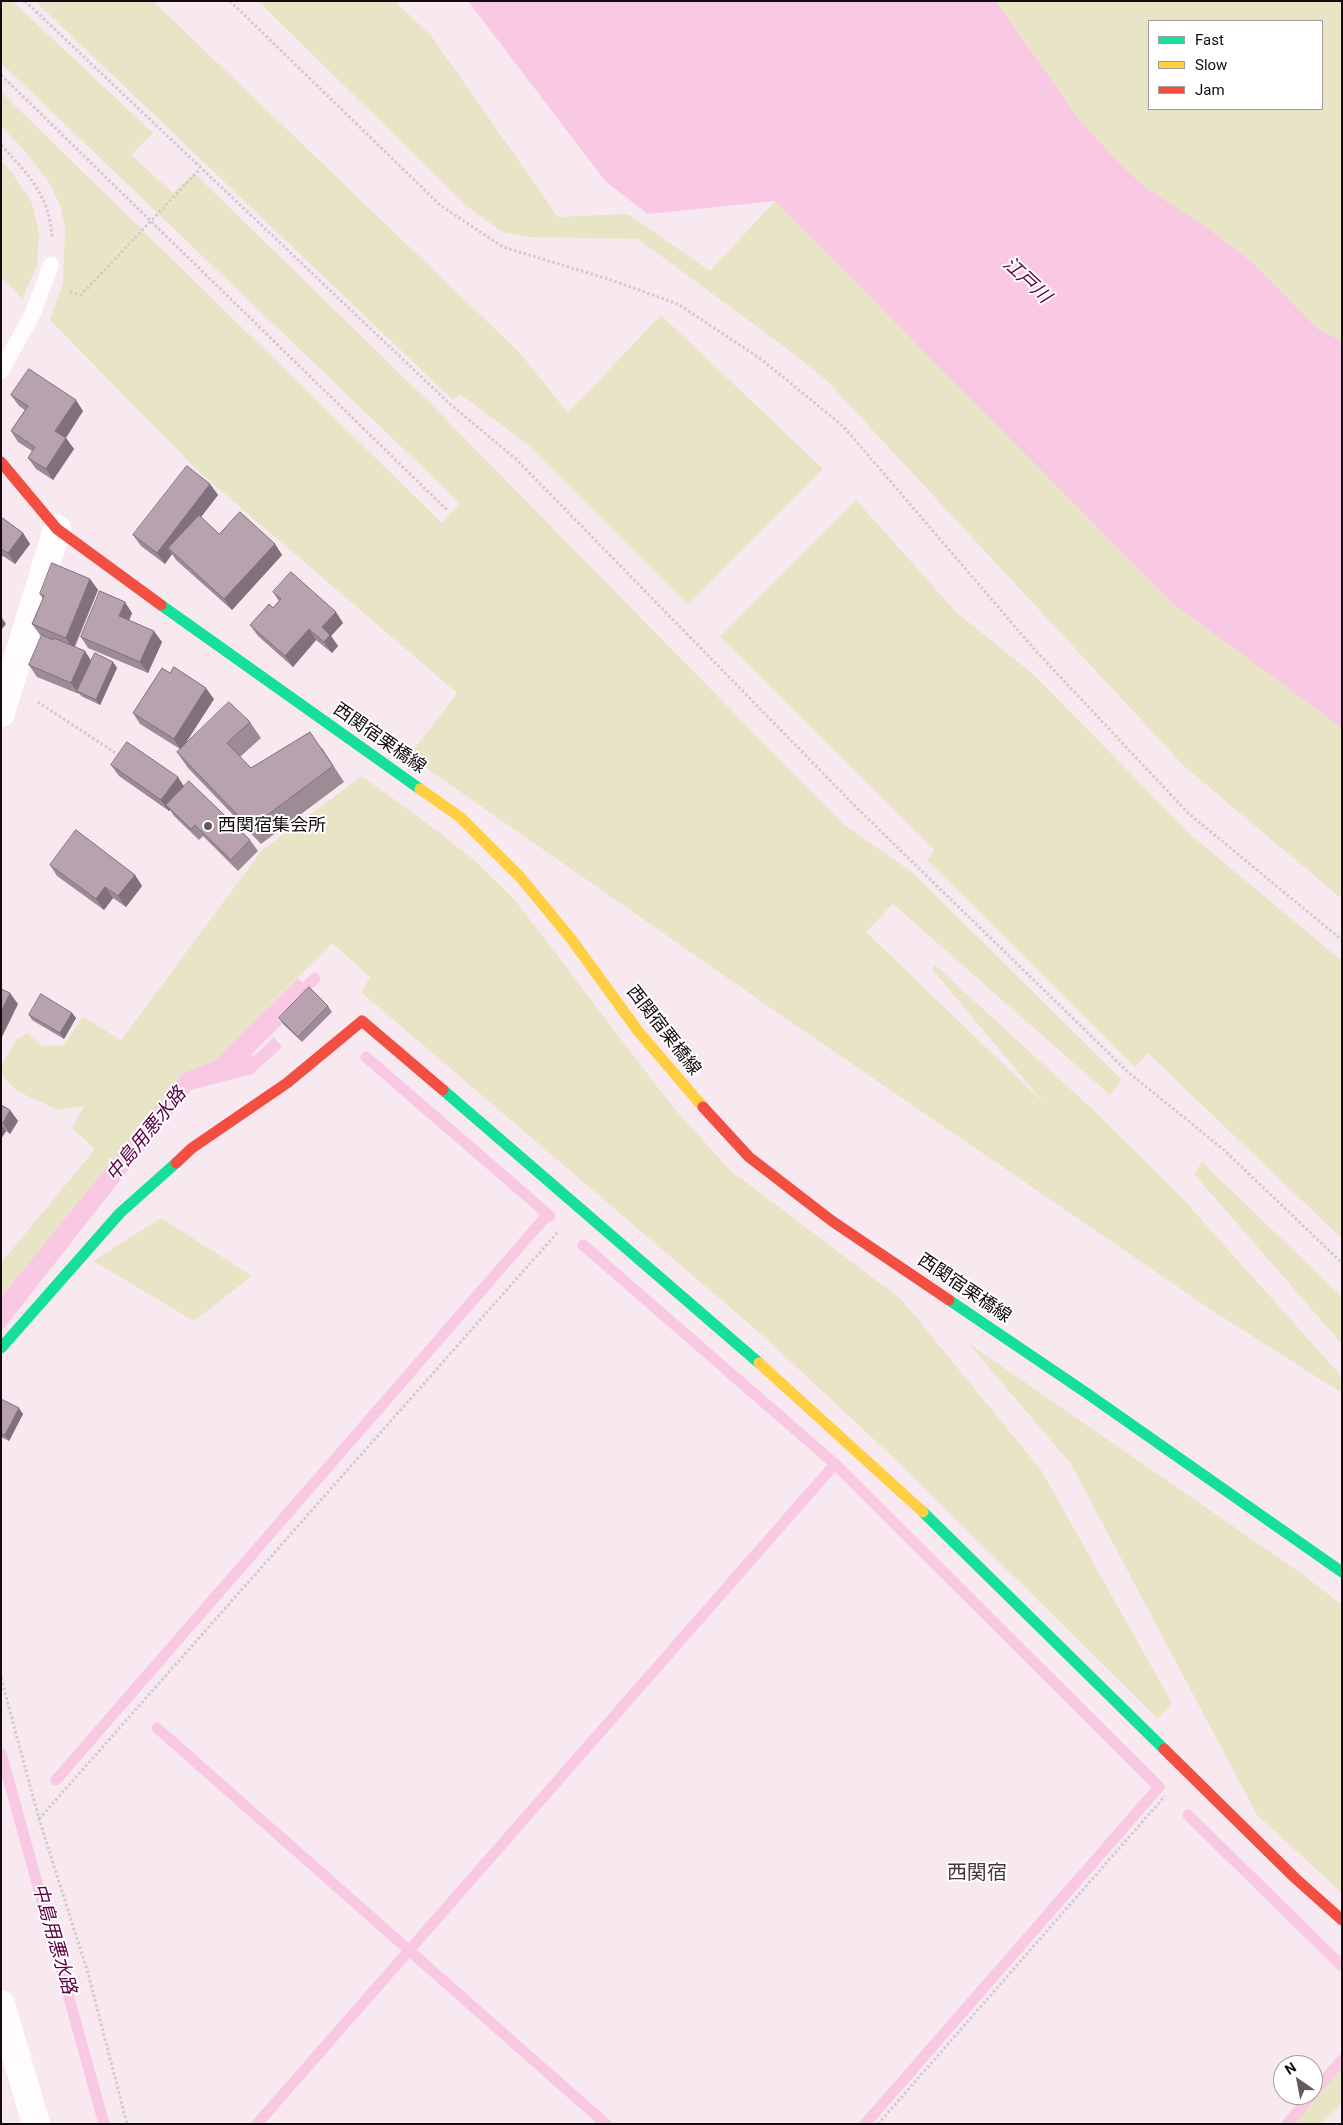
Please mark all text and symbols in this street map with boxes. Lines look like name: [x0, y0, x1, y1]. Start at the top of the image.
legend: [1148, 20, 1323, 110]
text: Fast: [1195, 31, 1224, 49]
text: Slow: [1195, 56, 1227, 74]
text: Jam: [1195, 81, 1225, 99]
water label: 江戸川: [997, 253, 1055, 309]
street label: 西関宿栗橋線: [329, 699, 429, 779]
place label: 西関宿集会所: [218, 815, 326, 837]
marker: 西関宿集会所: [202, 820, 214, 832]
street label: 西関宿栗橋線: [621, 982, 705, 1080]
water label: 中島用悪水路: [102, 1084, 192, 1186]
street label: 西関宿栗橋線: [913, 1250, 1015, 1328]
district label: 西関宿: [947, 1862, 1007, 1886]
water label: 中島用悪水路: [26, 1881, 80, 1997]
north arrow: [1273, 2055, 1323, 2105]
text: N: [1282, 2059, 1299, 2078]

